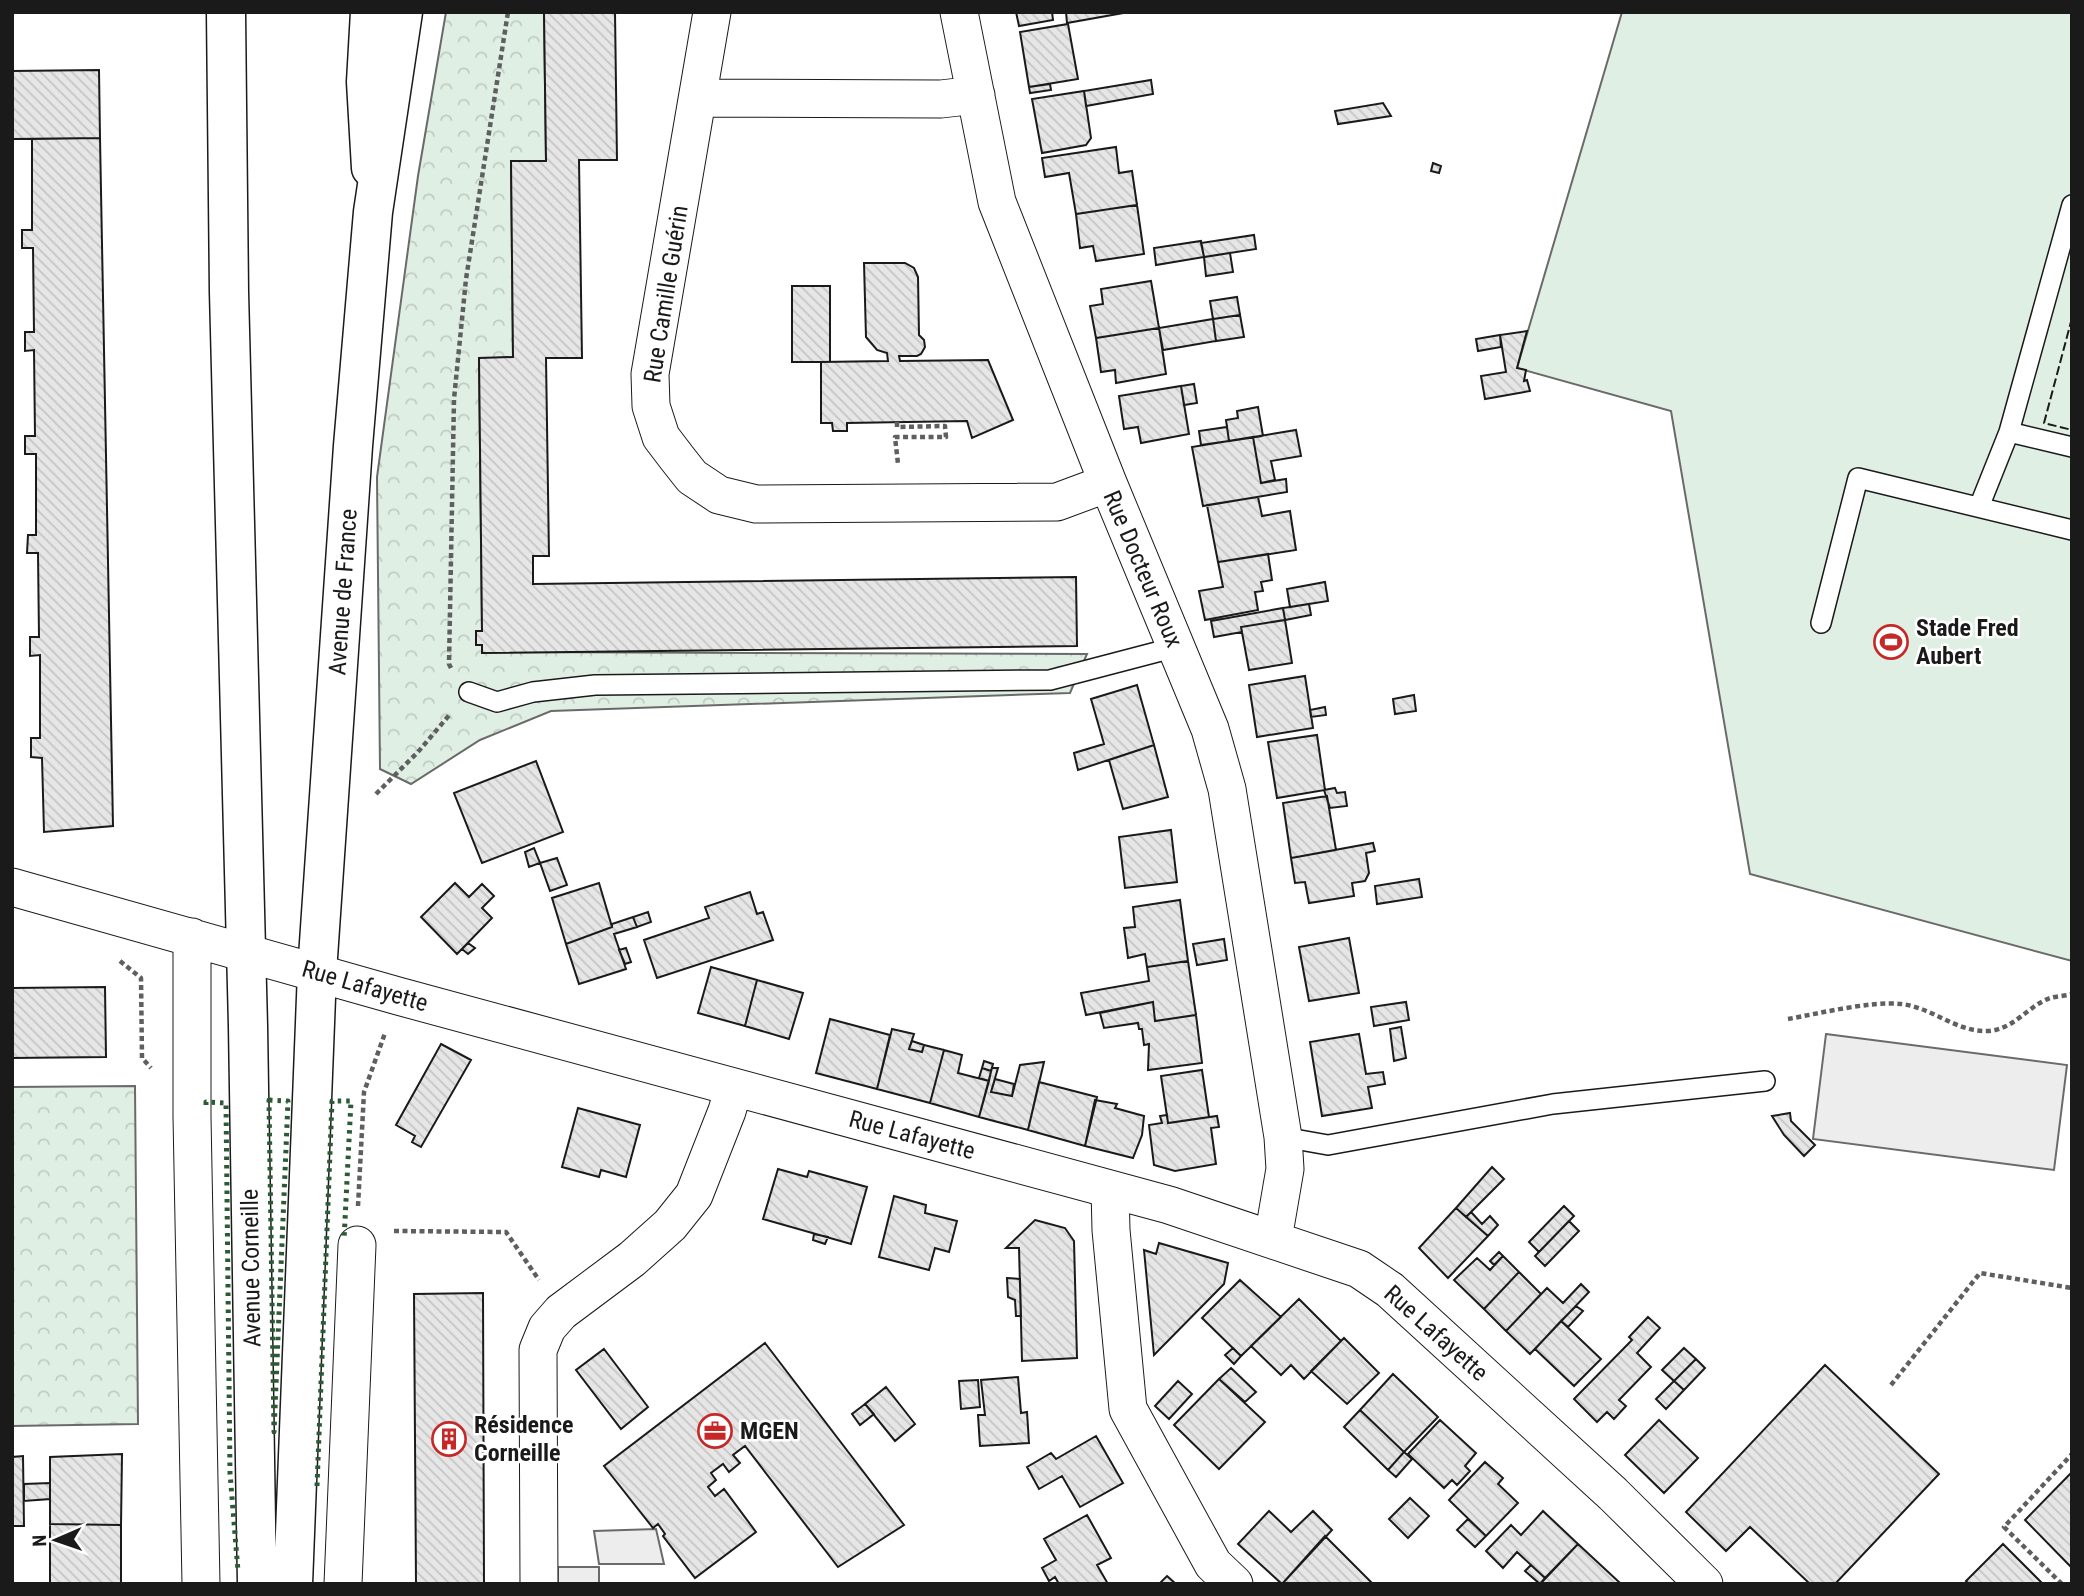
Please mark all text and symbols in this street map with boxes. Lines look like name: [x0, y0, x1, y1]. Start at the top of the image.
street label: Rue Camille Guérin: [638, 203, 694, 385]
street label: Rue Docteur Roux: [1097, 486, 1189, 652]
street label: Avenue de France: [323, 508, 363, 676]
place label: Stade Fred Aubert: [1916, 614, 2019, 670]
sports icon: Stade Fred Aubert: [1872, 623, 1910, 661]
street label: Rue Lafayette: [299, 955, 431, 1017]
street label: Rue Lafayette: [846, 1105, 978, 1165]
street label: Avenue Corneille: [236, 1189, 266, 1347]
street label: Rue Lafayette: [1379, 1279, 1493, 1387]
place label: Résidence Corneille: [474, 1411, 573, 1467]
office icon: MGEN: [696, 1412, 734, 1450]
place label: MGEN: [740, 1417, 799, 1445]
building icon: Résidence Corneille: [430, 1420, 468, 1458]
north arrow: [21, 1505, 91, 1575]
text: N: [28, 1534, 51, 1547]

